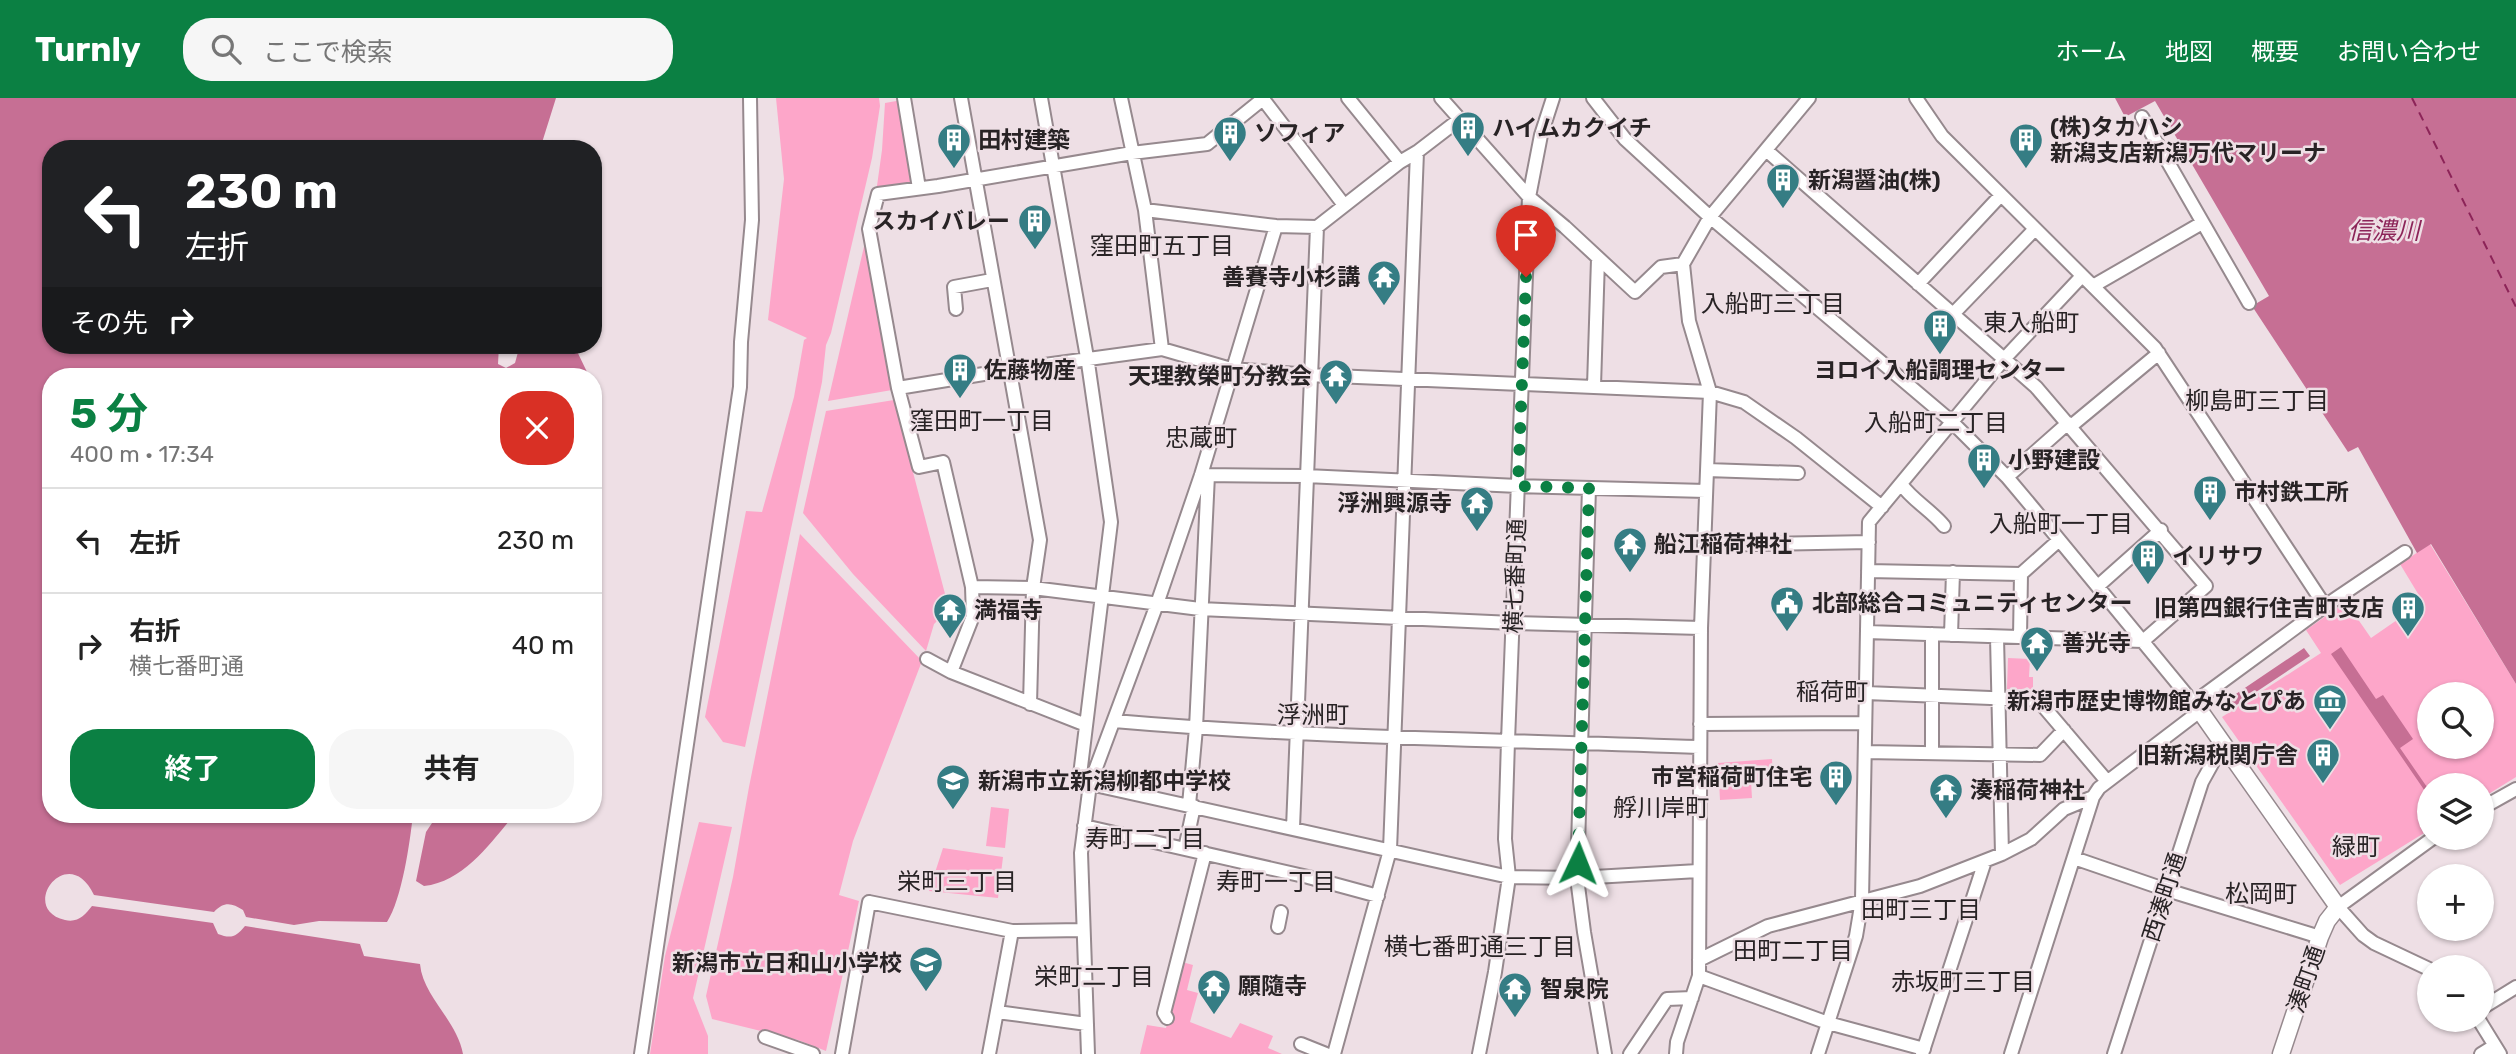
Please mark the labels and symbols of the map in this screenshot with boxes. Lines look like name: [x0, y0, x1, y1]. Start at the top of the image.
building icon: ハイムカクイチ: [1449, 109, 1487, 158]
place label: (株)タカハシ 新潟支店新潟万代マリーナ: [2050, 113, 2326, 167]
building icon: ソフィア: [1211, 114, 1249, 163]
place label: ハイムカクイチ: [1492, 114, 1652, 142]
place label: ソフィア: [1254, 119, 1346, 147]
building icon: 田村建築: [935, 121, 973, 170]
building icon: (株)タカハシ 新潟支店新潟万代マリーナ: [2007, 121, 2045, 170]
place label: 田村建築: [978, 126, 1070, 154]
building icon: 新潟醤油(株): [1764, 161, 1802, 210]
place label: 新潟醤油(株): [1808, 166, 1941, 194]
building icon: スカイバレー: [1016, 202, 1054, 251]
pin: [1496, 205, 1556, 277]
place label: スカイバレー: [872, 207, 1010, 235]
water label: 信濃川: [2348, 217, 2423, 245]
district label: 窪田町五丁目: [1090, 232, 1234, 260]
temple icon: 善賽寺小杉講: [1365, 258, 1403, 307]
place label: 善賽寺小杉講: [1222, 263, 1360, 291]
district label: 入船町三丁目: [1701, 290, 1845, 318]
building icon: ヨロイ入船調理センター: [1921, 307, 1959, 356]
district label: 東入船町: [1983, 309, 2079, 337]
building icon: 佐藤物産: [941, 351, 979, 400]
place label: 佐藤物産: [984, 356, 1076, 384]
place label: ヨロイ入船調理センター: [1814, 356, 2067, 384]
temple icon: 天理教榮町分教会: [1317, 357, 1355, 406]
place label: 天理教榮町分教会: [1128, 362, 1312, 390]
district label: 柳島町三丁目: [2185, 387, 2329, 415]
district label: 窪田町一丁目: [910, 407, 1054, 435]
district label: 入船町二丁目: [1864, 409, 2008, 437]
district label: 忠蔵町: [1165, 424, 1237, 452]
building icon: 小野建設: [1965, 441, 2003, 490]
place label: 小野建設: [2008, 446, 2100, 474]
building icon: 市村鉄工所: [2191, 473, 2229, 522]
place label: 市村鉄工所: [2234, 478, 2349, 506]
temple icon: 浮洲興源寺: [1458, 484, 1496, 533]
place label: 浮洲興源寺: [1337, 489, 1452, 517]
district label: 入船町一丁目: [1989, 510, 2133, 538]
street label: 横七番町通: [1499, 518, 1531, 634]
temple icon: 船江稲荷神社: [1611, 525, 1649, 574]
place label: 船江稲荷神社: [1654, 530, 1792, 558]
building icon: イリサワ: [2129, 537, 2167, 586]
place label: イリサワ: [2172, 542, 2264, 570]
public building icon: 北部総合コミュニティセンター: [1768, 584, 1806, 633]
place label: 北部総合コミュニティセンター: [1812, 589, 2133, 617]
building icon: 旧第四銀行住吉町支店: [2389, 589, 2427, 638]
temple icon: 満福寺: [931, 591, 969, 640]
place label: 旧第四銀行住吉町支店: [2154, 594, 2384, 622]
place label: 満福寺: [974, 596, 1043, 624]
temple icon: 善光寺: [2018, 624, 2056, 673]
place label: 善光寺: [2062, 629, 2131, 657]
district label: 稲荷町: [1796, 678, 1868, 706]
museum icon: 新潟市歴史博物館みなとぴあ: [2311, 682, 2349, 731]
place label: 新潟市歴史博物館みなとぴあ: [2007, 687, 2306, 715]
district label: 浮洲町: [1277, 701, 1349, 729]
building icon: 旧新潟税関庁舎: [2304, 736, 2342, 785]
place label: 旧新潟税関庁舎: [2137, 741, 2298, 769]
building icon: 市営稲荷町住宅: [1817, 758, 1855, 807]
school or university icon: 新潟市立新潟柳都中学校: [934, 762, 972, 811]
place label: 市営稲荷町住宅: [1651, 763, 1812, 791]
place label: 新潟市立新潟柳都中学校: [978, 767, 1231, 795]
temple icon: 湊稲荷神社: [1927, 771, 1965, 820]
place label: 湊稲荷神社: [1970, 776, 2085, 804]
district label: 艀川岸町: [1613, 794, 1709, 822]
district label: 寿町二丁目: [1085, 825, 1205, 853]
position arrow: [1541, 826, 1615, 900]
district label: 緑町: [2332, 833, 2380, 861]
street label: 西湊町通: [2136, 849, 2192, 945]
district label: 栄町三丁目: [897, 868, 1017, 896]
district label: 寿町一丁目: [1216, 868, 1336, 896]
district label: 松岡町: [2225, 880, 2297, 908]
district label: 田町三丁目: [1861, 896, 1981, 924]
district label: 横七番町通三丁目: [1384, 933, 1576, 961]
district label: 田町二丁目: [1733, 937, 1853, 965]
street label: 湊町通: [2282, 942, 2330, 1016]
school or university icon: 新潟市立日和山小学校: [907, 944, 945, 993]
place label: 新潟市立日和山小学校: [672, 949, 902, 977]
district label: 栄町二丁目: [1034, 963, 1154, 991]
temple icon: 願隨寺: [1195, 967, 1233, 1016]
district label: 赤坂町三丁目: [1891, 968, 2035, 996]
temple icon: 智泉院: [1496, 970, 1534, 1019]
place label: 願隨寺: [1238, 972, 1307, 1000]
place label: 智泉院: [1540, 975, 1609, 1003]

